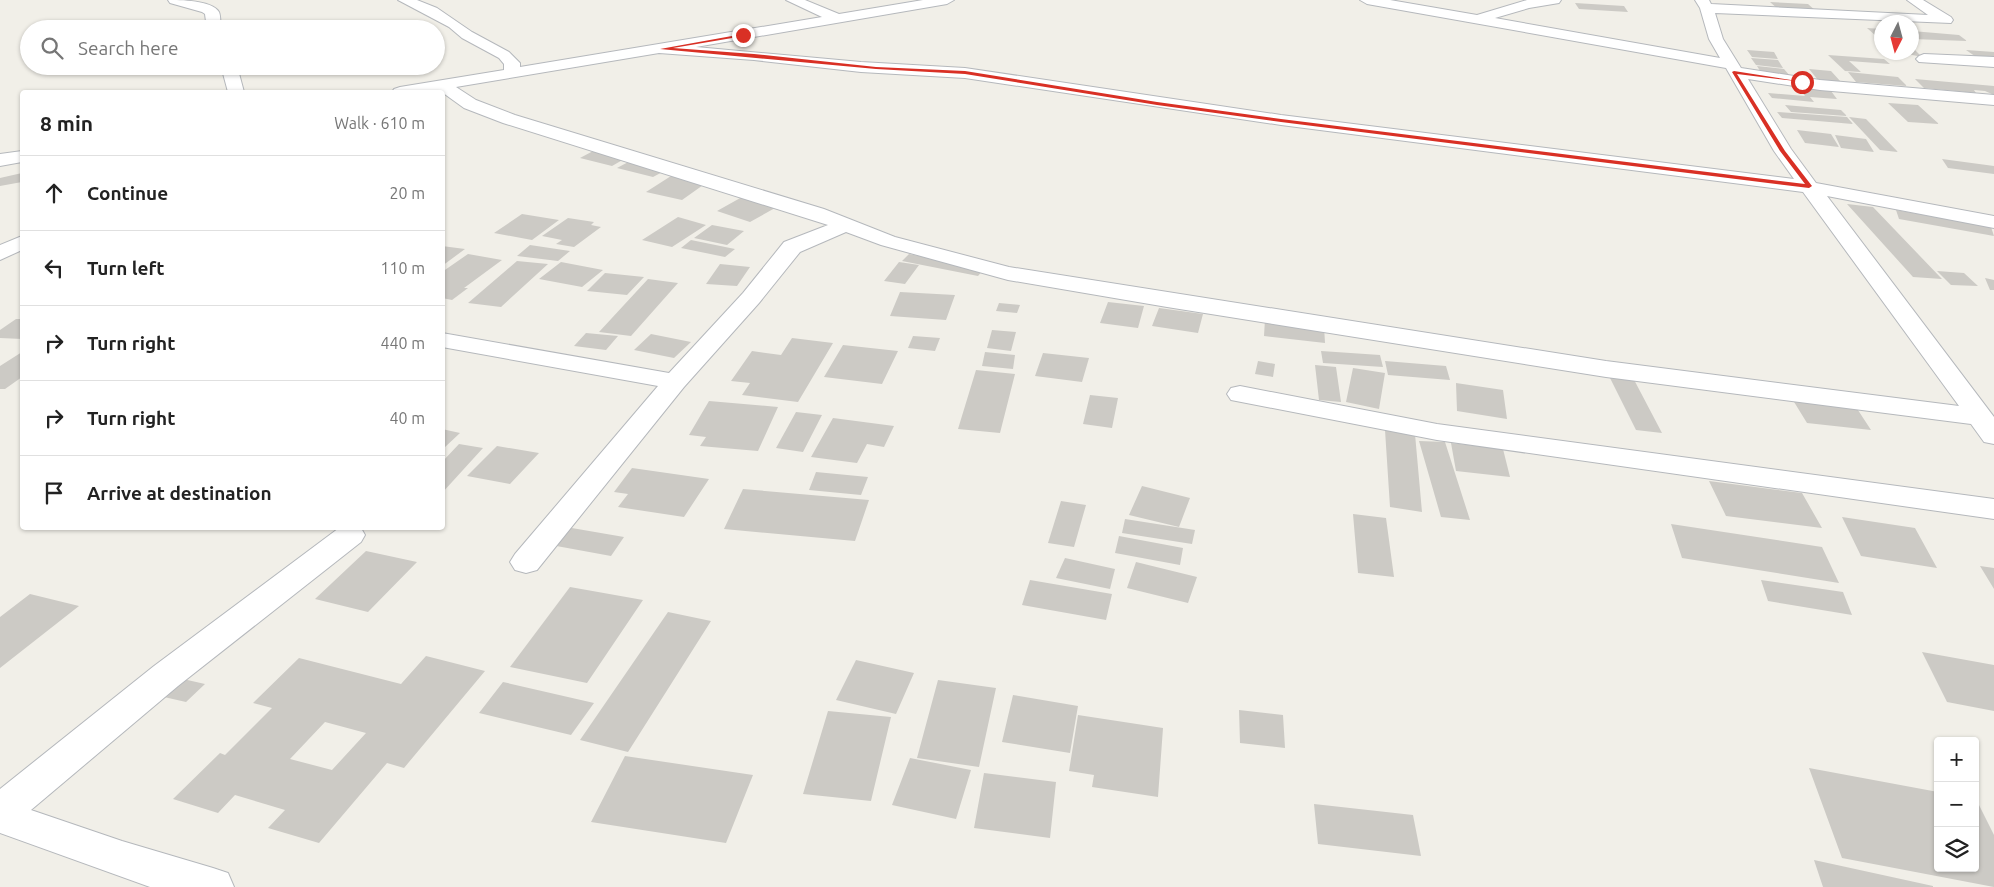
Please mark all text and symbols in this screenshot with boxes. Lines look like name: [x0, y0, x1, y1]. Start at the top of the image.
north arrow: [1874, 15, 1919, 60]
search box: [20, 20, 445, 75]
route end: [732, 24, 755, 47]
icon: search: [38, 34, 66, 62]
text: Search here: [78, 37, 178, 59]
route start: [1791, 71, 1814, 94]
text: 8 min: [40, 111, 93, 135]
text: Walk · 610 m: [334, 114, 425, 132]
icon: ahead: [40, 179, 68, 207]
text: Continue: [87, 182, 168, 204]
text: 20 m: [389, 184, 425, 202]
icon: left: [40, 254, 68, 282]
text: Turn left: [87, 257, 165, 279]
text: 110 m: [380, 259, 425, 277]
icon: right: [40, 329, 68, 357]
text: Turn right: [87, 332, 175, 354]
text: 440 m: [380, 334, 425, 352]
icon: right: [40, 404, 68, 432]
text: Turn right: [87, 407, 175, 429]
text: 40 m: [389, 409, 425, 427]
icon: arrive: [40, 479, 68, 507]
text: Arrive at destination: [87, 482, 272, 504]
map controls: [1934, 737, 1979, 872]
button: +: [1934, 737, 1979, 782]
button: −: [1934, 782, 1979, 827]
button: layers: [1934, 827, 1979, 872]

